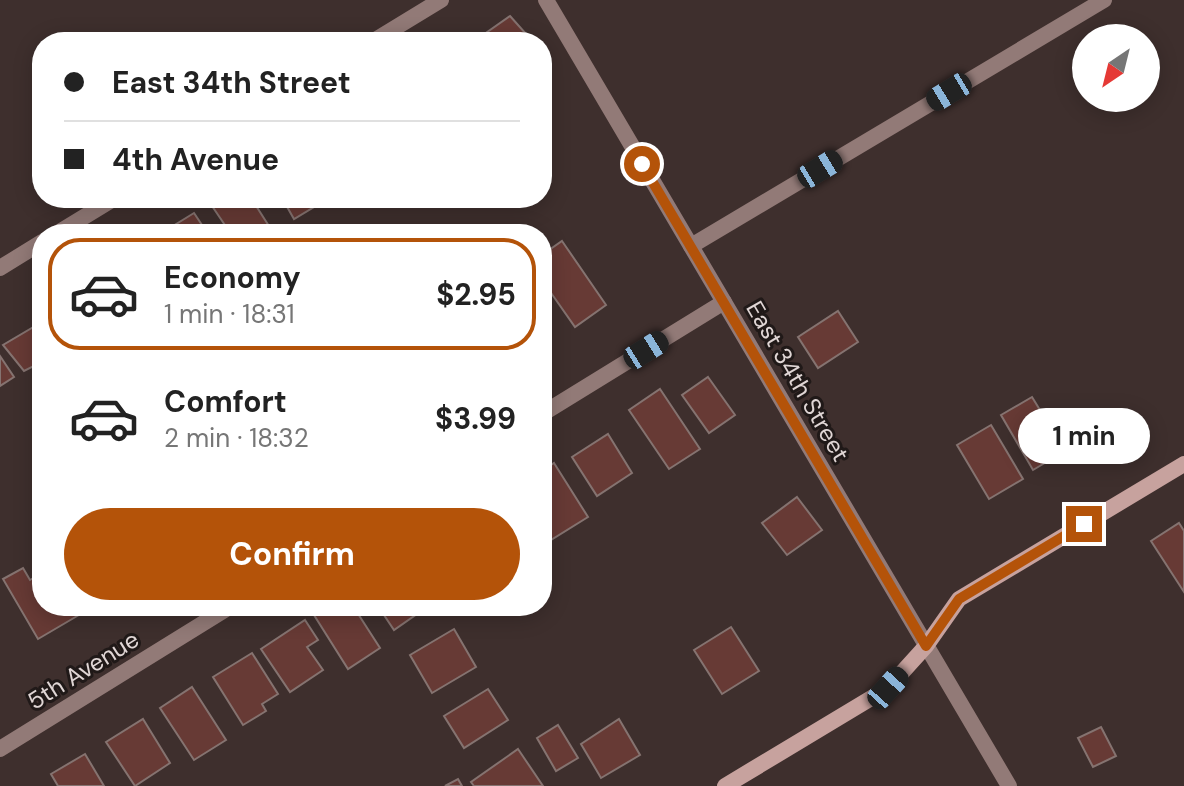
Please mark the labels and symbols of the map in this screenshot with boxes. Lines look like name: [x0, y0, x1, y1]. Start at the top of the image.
north arrow: [1072, 24, 1160, 112]
car: [922, 69, 976, 115]
route start: [624, 146, 660, 182]
car: [793, 146, 847, 192]
street label: East 34th Street: [740, 295, 856, 467]
car: [619, 327, 673, 373]
callout: 1 min: [1018, 408, 1150, 464]
route end: [1066, 506, 1102, 542]
street label: 5th Avenue: [21, 624, 145, 716]
car: [863, 662, 913, 714]

